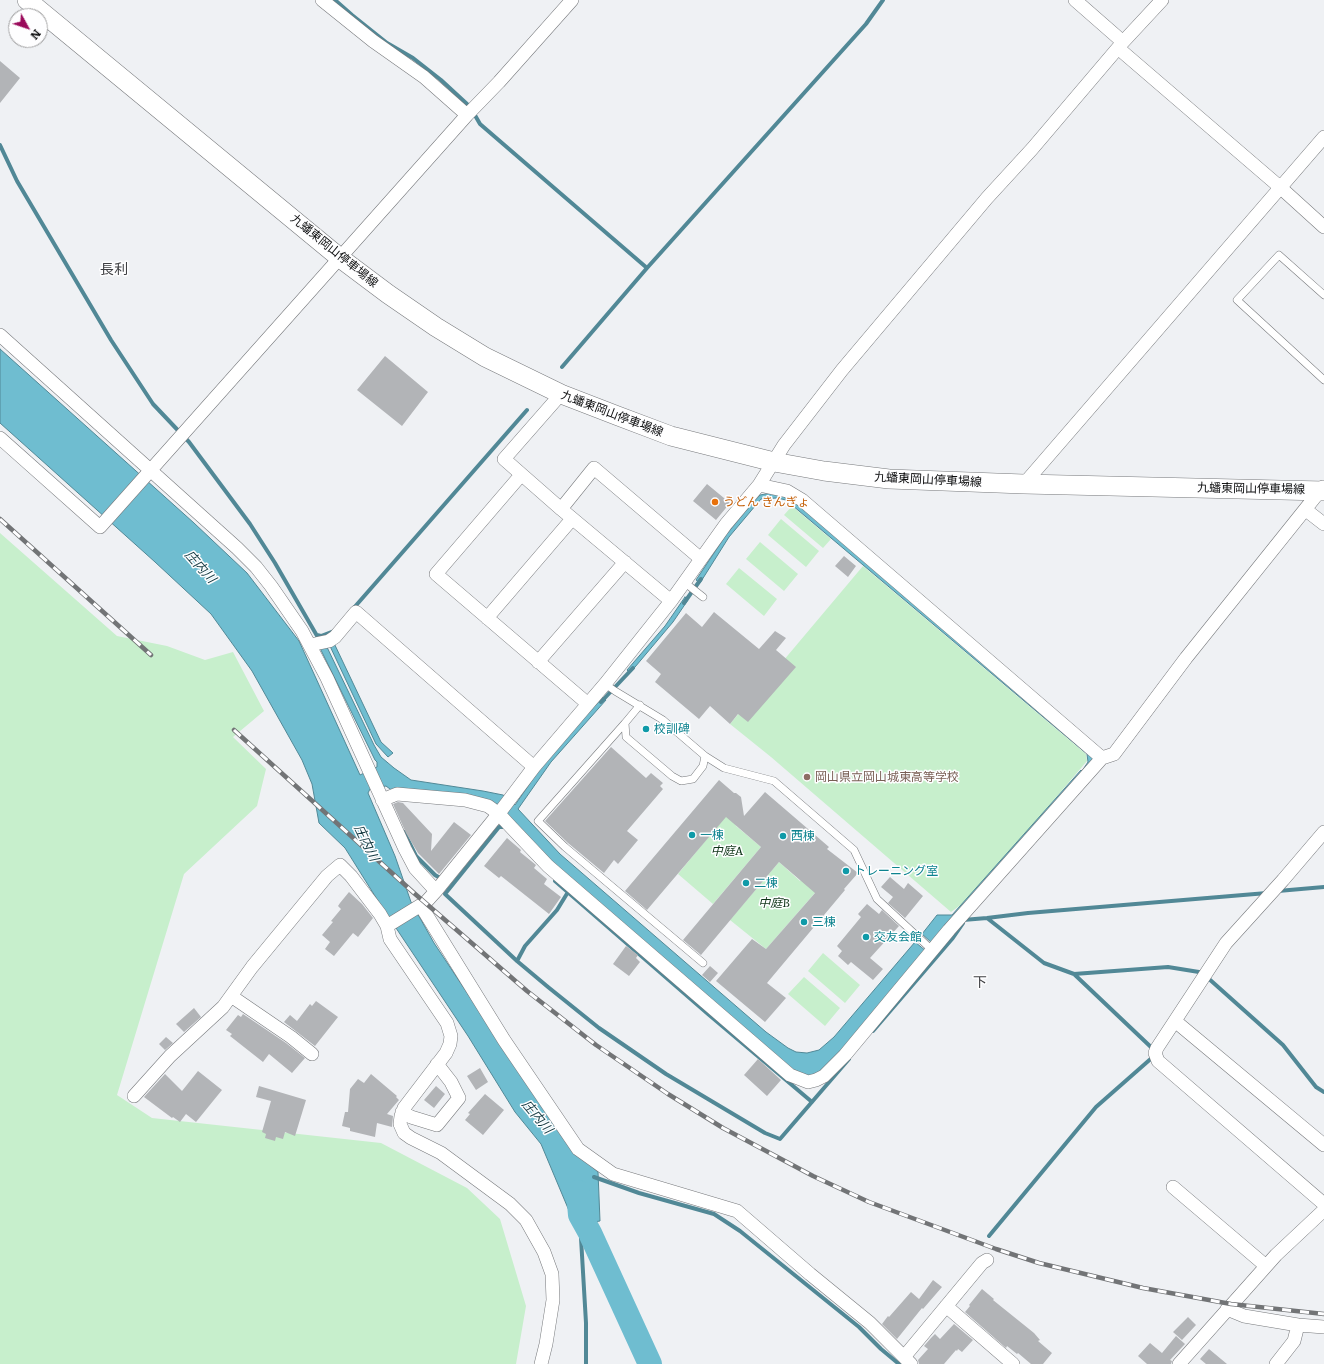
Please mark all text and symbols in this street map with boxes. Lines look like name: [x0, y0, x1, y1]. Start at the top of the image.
north arrow: [8, 8, 48, 48]
text: N: [27, 26, 46, 44]
street label: 九蟠東岡山停車場線: [288, 211, 380, 291]
district label: 長利: [100, 262, 128, 278]
street label: 九蟠東岡山停車場線: [559, 388, 665, 440]
street label: 九蟠東岡山停車場線: [874, 470, 982, 490]
street label: 九蟠東岡山停車場線: [1197, 481, 1305, 497]
place label: うどん きんぎょ: [723, 495, 809, 509]
marker: うどん きんぎょ: [710, 497, 720, 507]
water label: 庄内川: [181, 547, 219, 587]
place label: 校訓碑: [654, 722, 690, 736]
marker: 校訓碑: [641, 724, 651, 734]
place label: 岡山県立岡山城東高等学校: [815, 770, 959, 784]
marker: 岡山県立岡山城東高等学校: [802, 772, 812, 782]
water label: 庄内川: [350, 822, 382, 864]
place label: 一棟: [700, 828, 724, 842]
place label: 西棟: [791, 829, 815, 843]
marker: 一棟: [687, 830, 697, 840]
marker: 西棟: [778, 831, 788, 841]
park label: 中庭A: [711, 844, 743, 858]
place label: トレーニング室: [854, 864, 938, 878]
marker: トレーニング室: [841, 866, 851, 876]
place label: 二棟: [754, 876, 778, 890]
marker: 二棟: [741, 878, 751, 888]
park label: 中庭B: [758, 896, 790, 910]
place label: 三棟: [812, 915, 836, 929]
marker: 三棟: [799, 917, 809, 927]
place label: 交友会館: [874, 930, 922, 944]
marker: 交友会館: [861, 932, 871, 942]
district label: 下: [973, 975, 987, 991]
water label: 庄内川: [518, 1097, 556, 1137]

